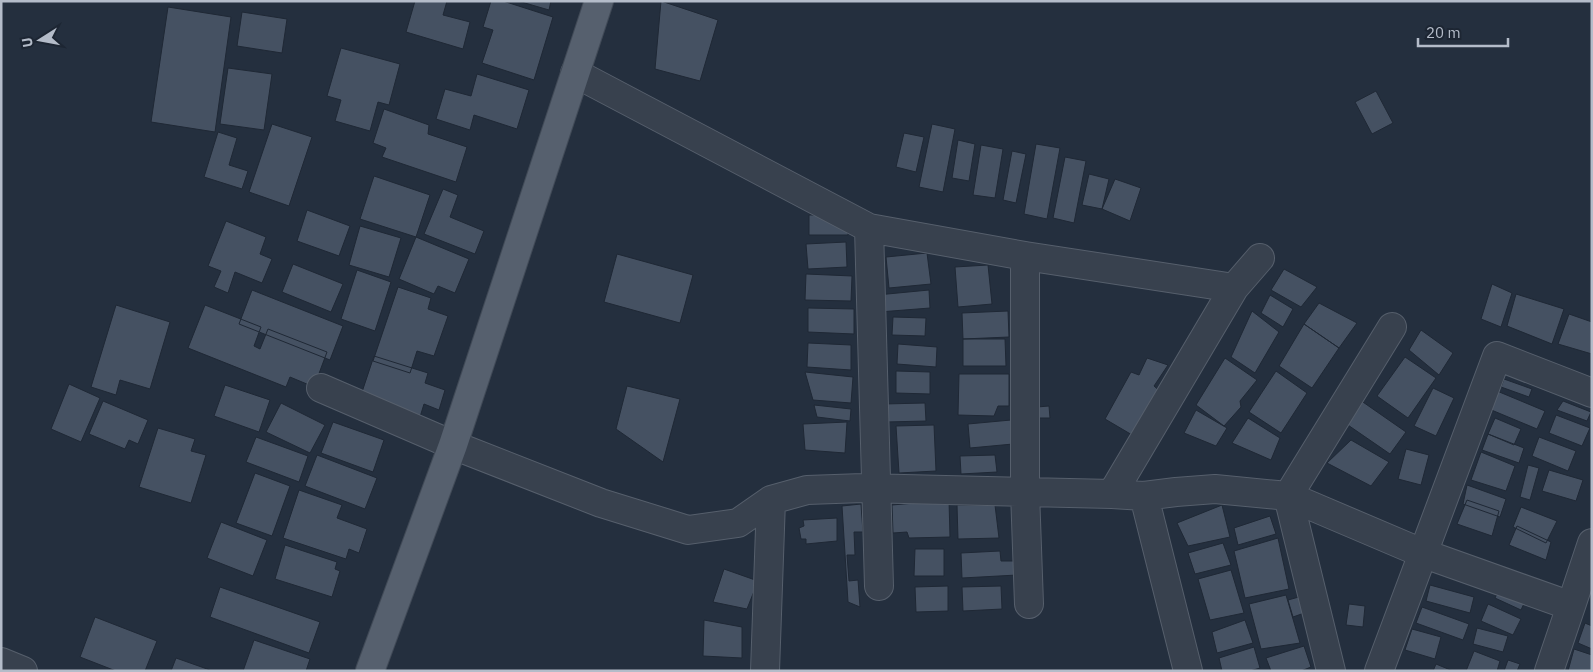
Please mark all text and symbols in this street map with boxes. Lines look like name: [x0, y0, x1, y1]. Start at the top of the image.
north arrow: [15, 15, 65, 65]
scale bar: [1418, 15, 1508, 47]
text: 20 m: [1426, 23, 1461, 42]
text: U: [17, 36, 37, 49]

